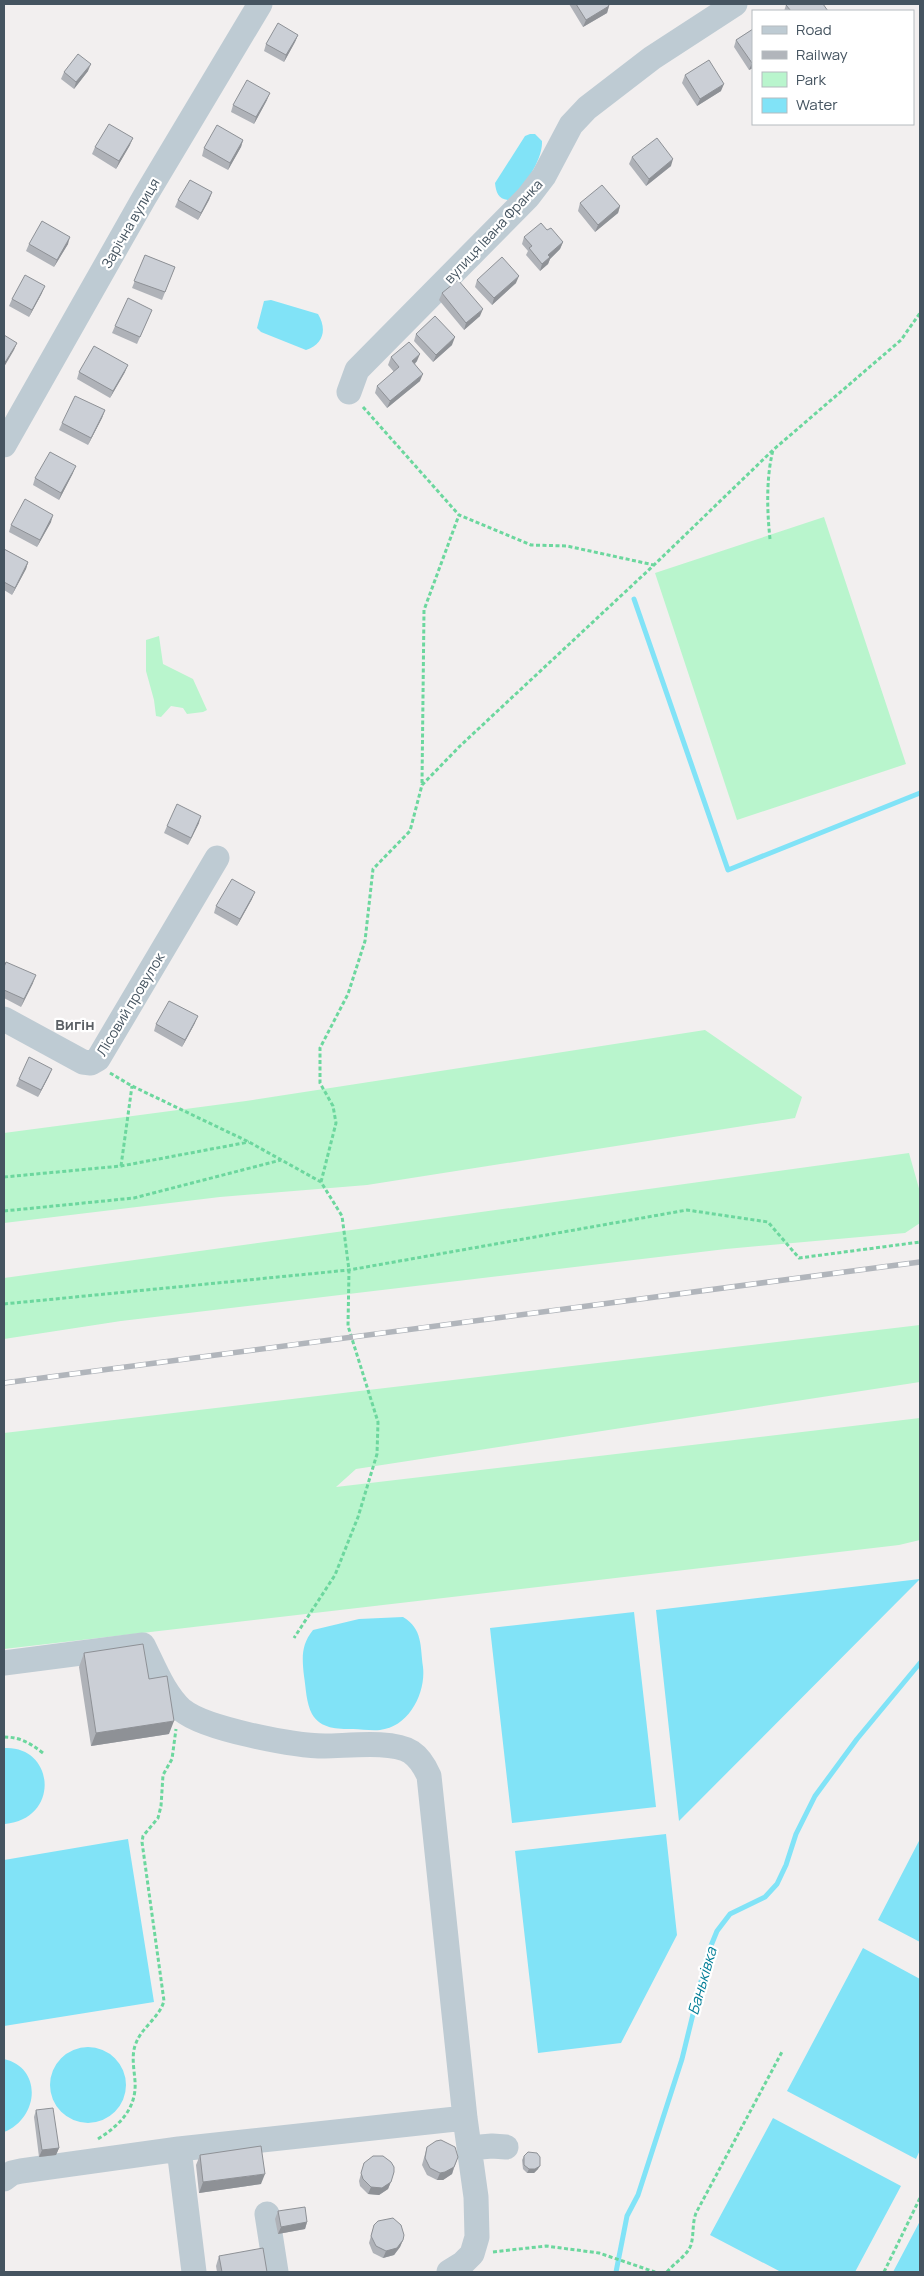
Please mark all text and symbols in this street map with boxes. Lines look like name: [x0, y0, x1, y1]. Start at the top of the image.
legend: [752, 10, 914, 125]
text: Road: [796, 19, 832, 40]
text: Railway: [796, 44, 848, 65]
text: Park: [796, 69, 826, 90]
text: Water: [796, 94, 838, 115]
street label: Зарічна вулиця: [96, 174, 164, 272]
street label: вулиця Івана Франка: [440, 175, 546, 287]
street label: Лісовий провулок: [92, 948, 169, 1059]
district label: Вигін: [55, 1014, 95, 1035]
water label: Баньківка: [682, 1944, 722, 2017]

